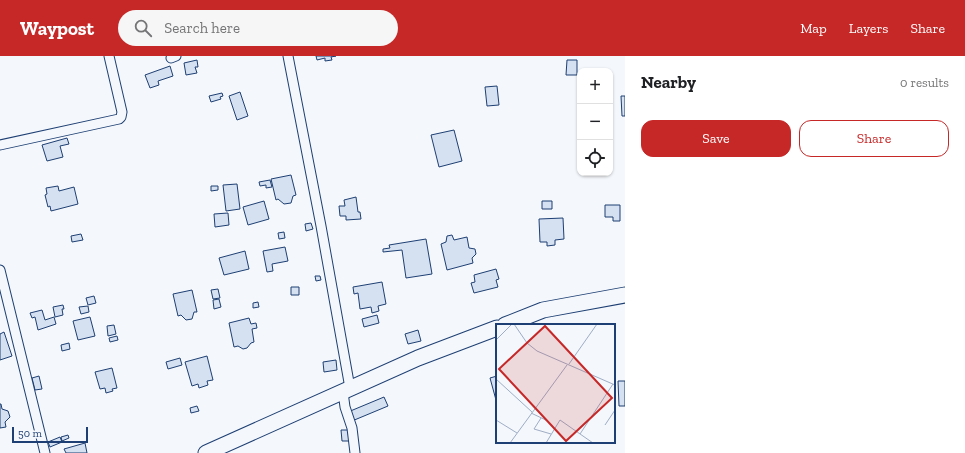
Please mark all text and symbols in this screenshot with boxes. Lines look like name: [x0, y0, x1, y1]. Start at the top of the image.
search box: [118, 10, 398, 46]
text: Waypost: [20, 17, 94, 40]
icon: search: [132, 17, 154, 39]
text: Search here: [164, 19, 240, 37]
text: Map: [800, 20, 827, 37]
text: Layers: [849, 20, 888, 37]
text: Share: [910, 20, 945, 37]
map controls: [577, 68, 613, 176]
button: +: [577, 68, 613, 104]
text: Nearby: [641, 72, 696, 92]
text: 0 results: [900, 75, 949, 90]
button: −: [577, 104, 613, 140]
button: Save: [641, 120, 791, 157]
button: Share: [799, 120, 949, 157]
button: locate: [577, 140, 613, 176]
inset map: [496, 324, 615, 443]
scale bar: [12, 425, 88, 444]
text: 50 m: [18, 427, 42, 440]

